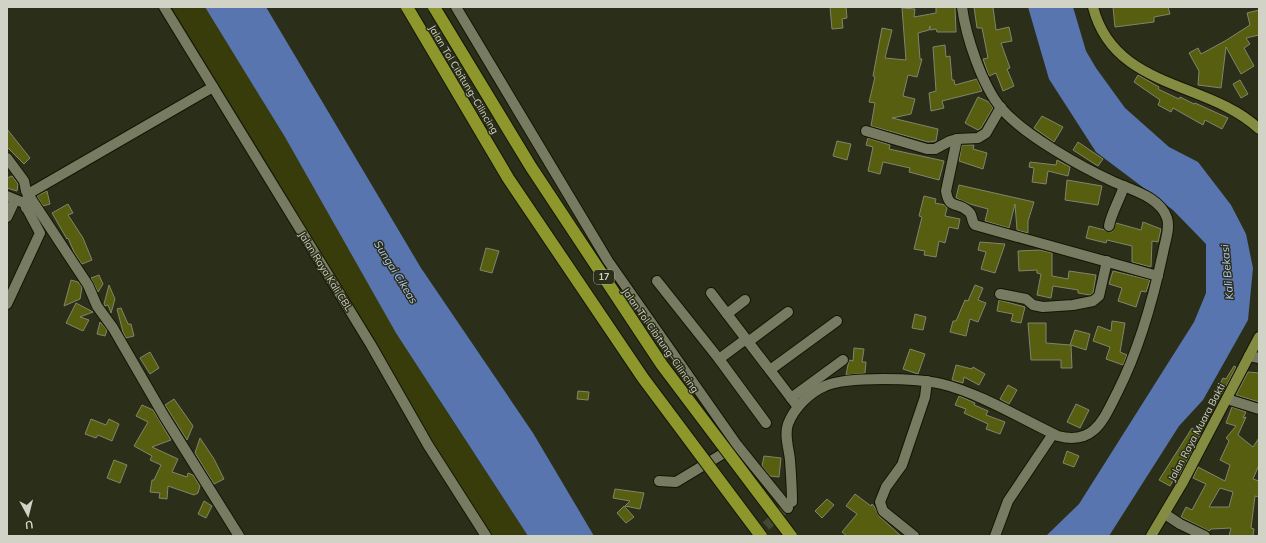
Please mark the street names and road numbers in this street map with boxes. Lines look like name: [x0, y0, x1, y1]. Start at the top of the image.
street label: Jalan Tol Cibitung–Cilincing: [426, 22, 501, 136]
street label: Jalan Raya Kali CBL: [296, 229, 356, 314]
road number: 17: [594, 270, 614, 284]
street label: Jalan Tol Cibitung–Cilincing: [619, 285, 702, 395]
street label: Jalan Raya Muara Bakti: [1165, 381, 1228, 483]

